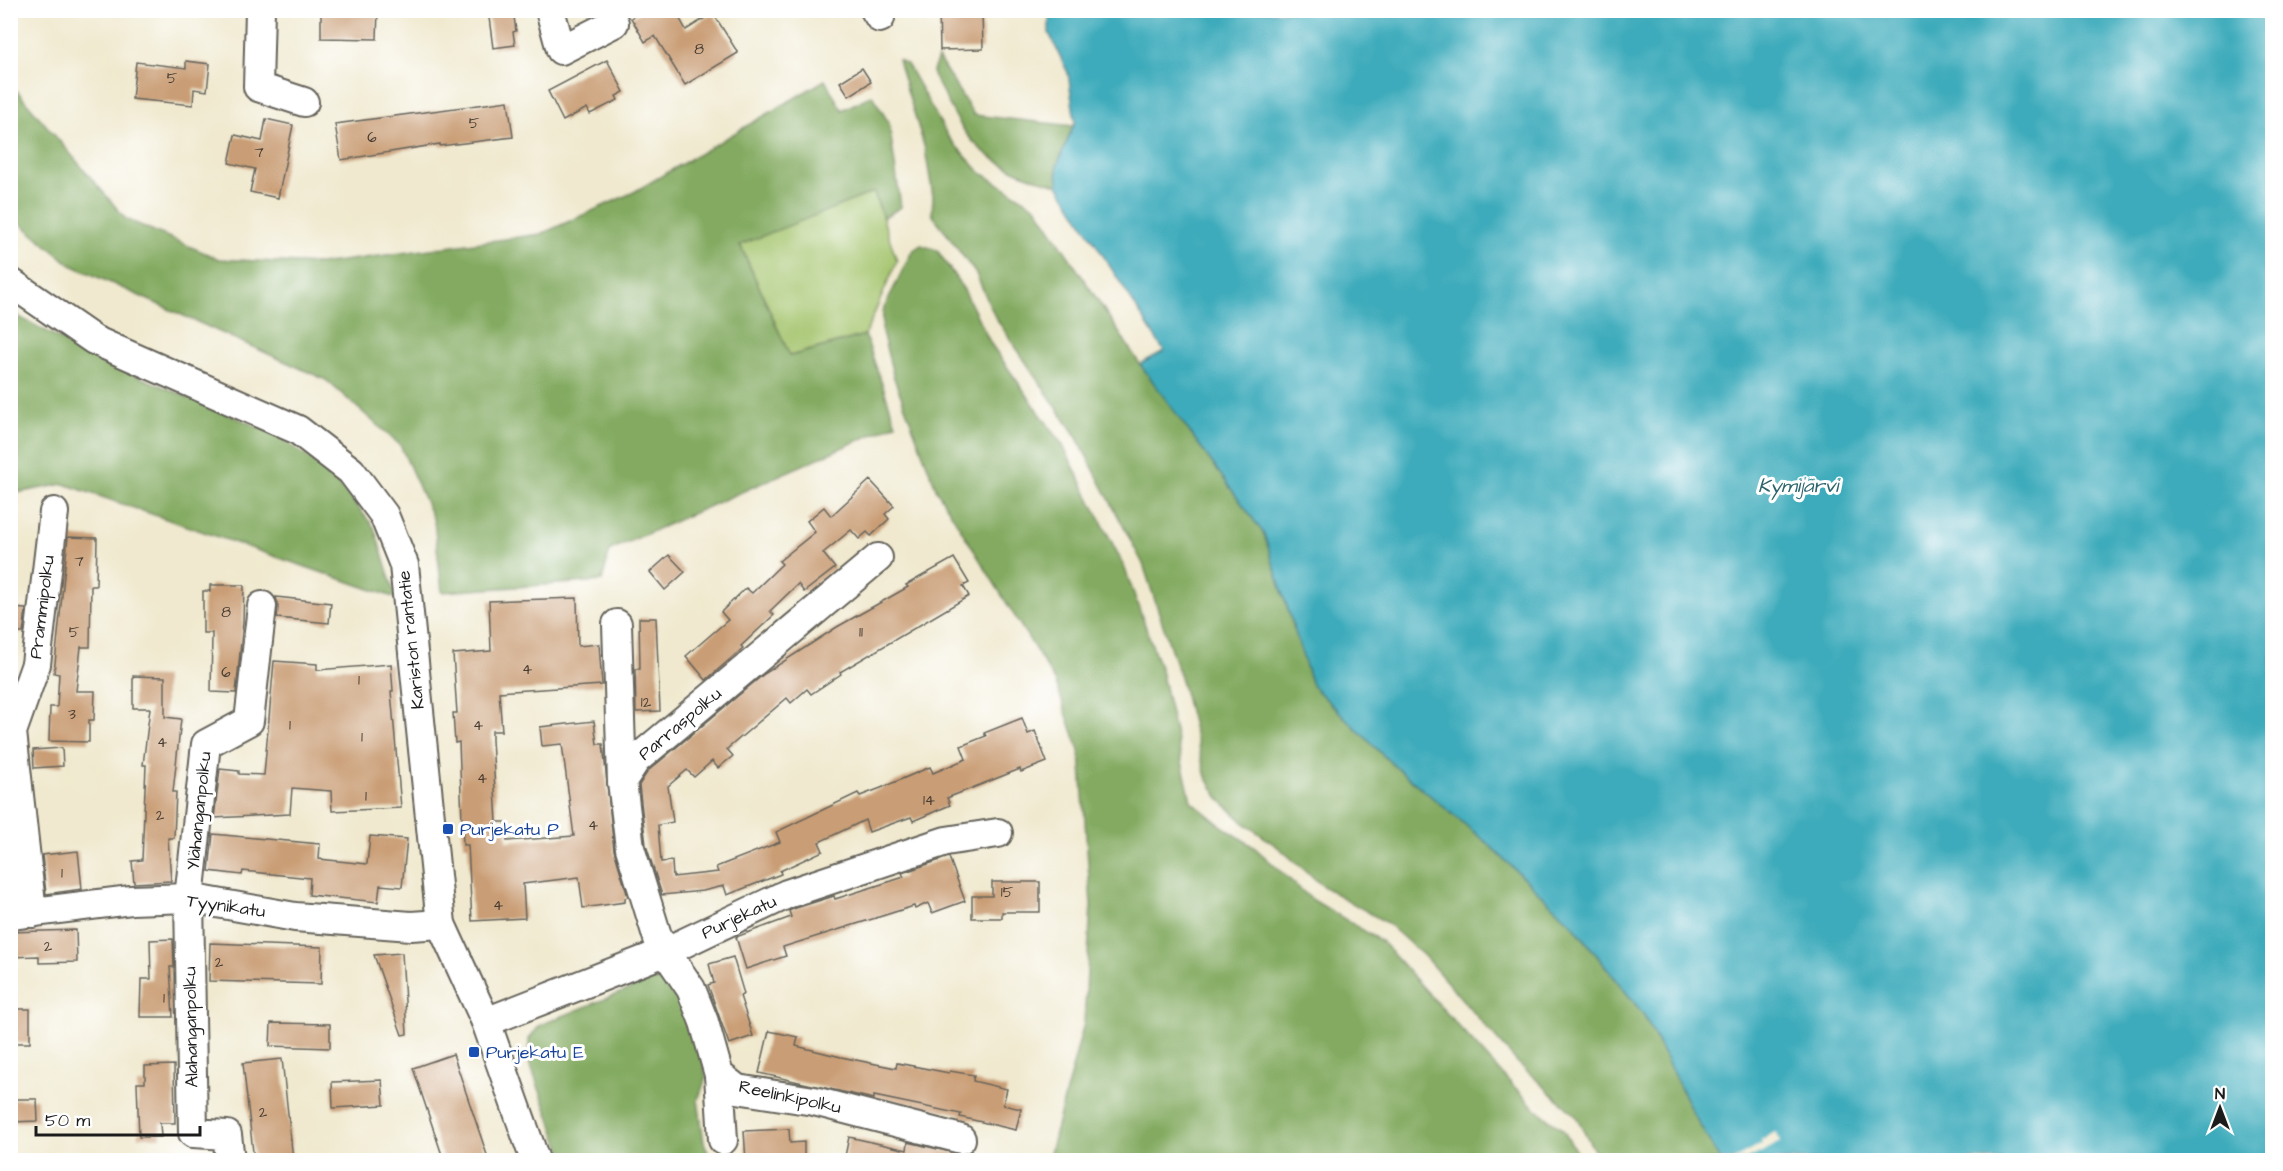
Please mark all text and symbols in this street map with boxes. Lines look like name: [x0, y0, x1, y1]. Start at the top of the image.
house number: 8: [694, 39, 704, 60]
house number: 5: [167, 68, 178, 89]
house number: 5: [469, 113, 480, 134]
house number: 6: [367, 127, 377, 148]
house number: 7: [254, 142, 264, 163]
water label: Kymijärvi: [1758, 472, 1841, 501]
house number: 7: [74, 551, 84, 572]
street label: Prammipolku: [23, 554, 61, 660]
street label: Kariston rantatie: [391, 569, 431, 711]
house number: 8: [221, 602, 231, 623]
house number: 5: [69, 622, 80, 643]
house number: 11: [859, 622, 863, 643]
house number: 4: [522, 659, 532, 680]
house number: 6: [221, 662, 231, 683]
house number: 1: [358, 670, 360, 691]
street label: Parraspolku: [633, 682, 727, 766]
house number: 12: [641, 692, 652, 713]
house number: 3: [68, 704, 76, 725]
house number: 1: [289, 715, 291, 736]
house number: 4: [473, 715, 483, 736]
house number: 1: [361, 727, 363, 748]
house number: 4: [157, 732, 167, 753]
street label: Ylähanganpolku: [180, 750, 219, 872]
house number: 4: [477, 768, 487, 789]
house number: 1: [365, 786, 367, 807]
house number: 14: [923, 790, 935, 811]
house number: 2: [156, 805, 165, 826]
house number: 4: [588, 815, 598, 836]
place label: Purjekatu P: [460, 817, 559, 842]
marker: Purjekatu P: [441, 822, 455, 836]
house number: 1: [61, 863, 63, 884]
house number: 15: [1001, 882, 1014, 903]
street label: Tyynikatu: [185, 888, 267, 925]
street label: Purjekatu: [697, 889, 781, 945]
house number: 4: [493, 895, 503, 916]
house number: 2: [44, 936, 53, 957]
house number: 2: [215, 952, 224, 973]
street label: Alahanganpolku: [177, 966, 206, 1088]
house number: 1: [163, 988, 165, 1009]
place label: Purjekatu E: [486, 1040, 584, 1065]
marker: Purjekatu E: [467, 1045, 481, 1059]
street label: Reelinkipolku: [737, 1074, 843, 1120]
north arrow: [2190, 1078, 2250, 1138]
text: N: [2215, 1083, 2225, 1105]
scale bar: [36, 1099, 200, 1137]
house number: 2: [259, 1102, 268, 1123]
text: 50 m: [45, 1108, 90, 1133]

